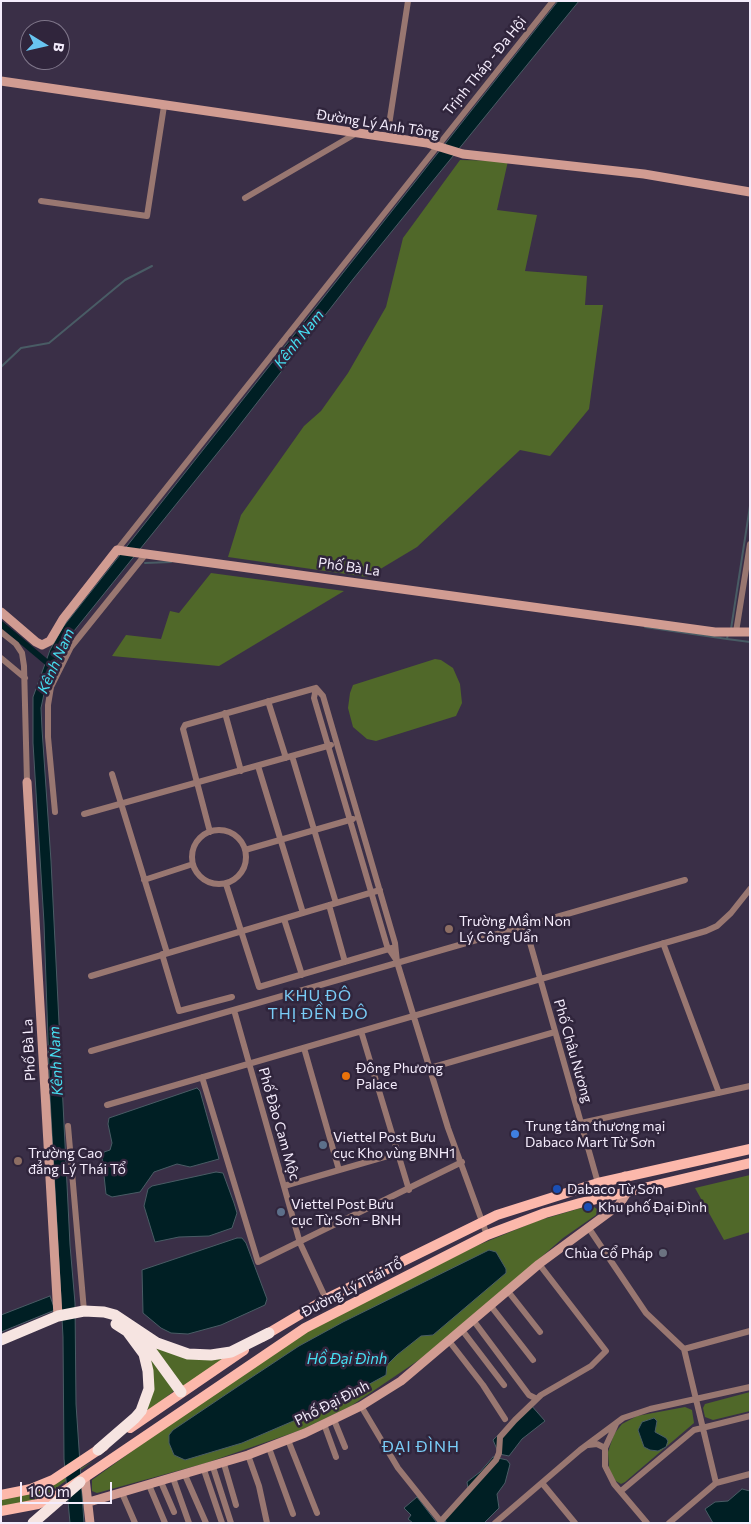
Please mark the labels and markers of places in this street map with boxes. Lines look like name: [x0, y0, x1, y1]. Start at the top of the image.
place label: Trường Mầm Non Lý Công Uẩn: [459, 913, 571, 946]
marker: Trường Mầm Non Lý Công Uẩn: [443, 923, 455, 935]
place label: Đông Phương Palace: [356, 1060, 443, 1092]
marker: Đông Phương Palace: [340, 1070, 352, 1082]
place label: Trung tâm thương mại Dabaco Mart Từ Sơn: [525, 1118, 665, 1150]
marker: Trung tâm thương mại Dabaco Mart Từ Sơn: [509, 1128, 521, 1140]
place label: Viettel Post Bưu cục Kho vùng BNH1: [333, 1129, 455, 1162]
marker: Viettel Post Bưu cục Kho vùng BNH1: [317, 1139, 329, 1151]
place label: Trường Cao đẳng Lý Thái Tổ: [28, 1145, 126, 1178]
marker: Trường Cao đẳng Lý Thái Tổ: [12, 1155, 24, 1167]
place label: Dabaco Từ Sơn: [567, 1181, 663, 1197]
marker: Dabaco Từ Sơn: [551, 1183, 563, 1195]
place label: Viettel Post Bưu cục Từ Sơn - BNH: [291, 1196, 401, 1228]
place label: Khu phố Đại Đình: [598, 1199, 707, 1215]
marker: Khu phố Đại Đình: [582, 1201, 594, 1213]
marker: Viettel Post Bưu cục Từ Sơn - BNH: [275, 1206, 287, 1218]
place label: Chùa Cổ Pháp: [565, 1245, 653, 1261]
marker: Chùa Cổ Pháp: [657, 1247, 669, 1259]

